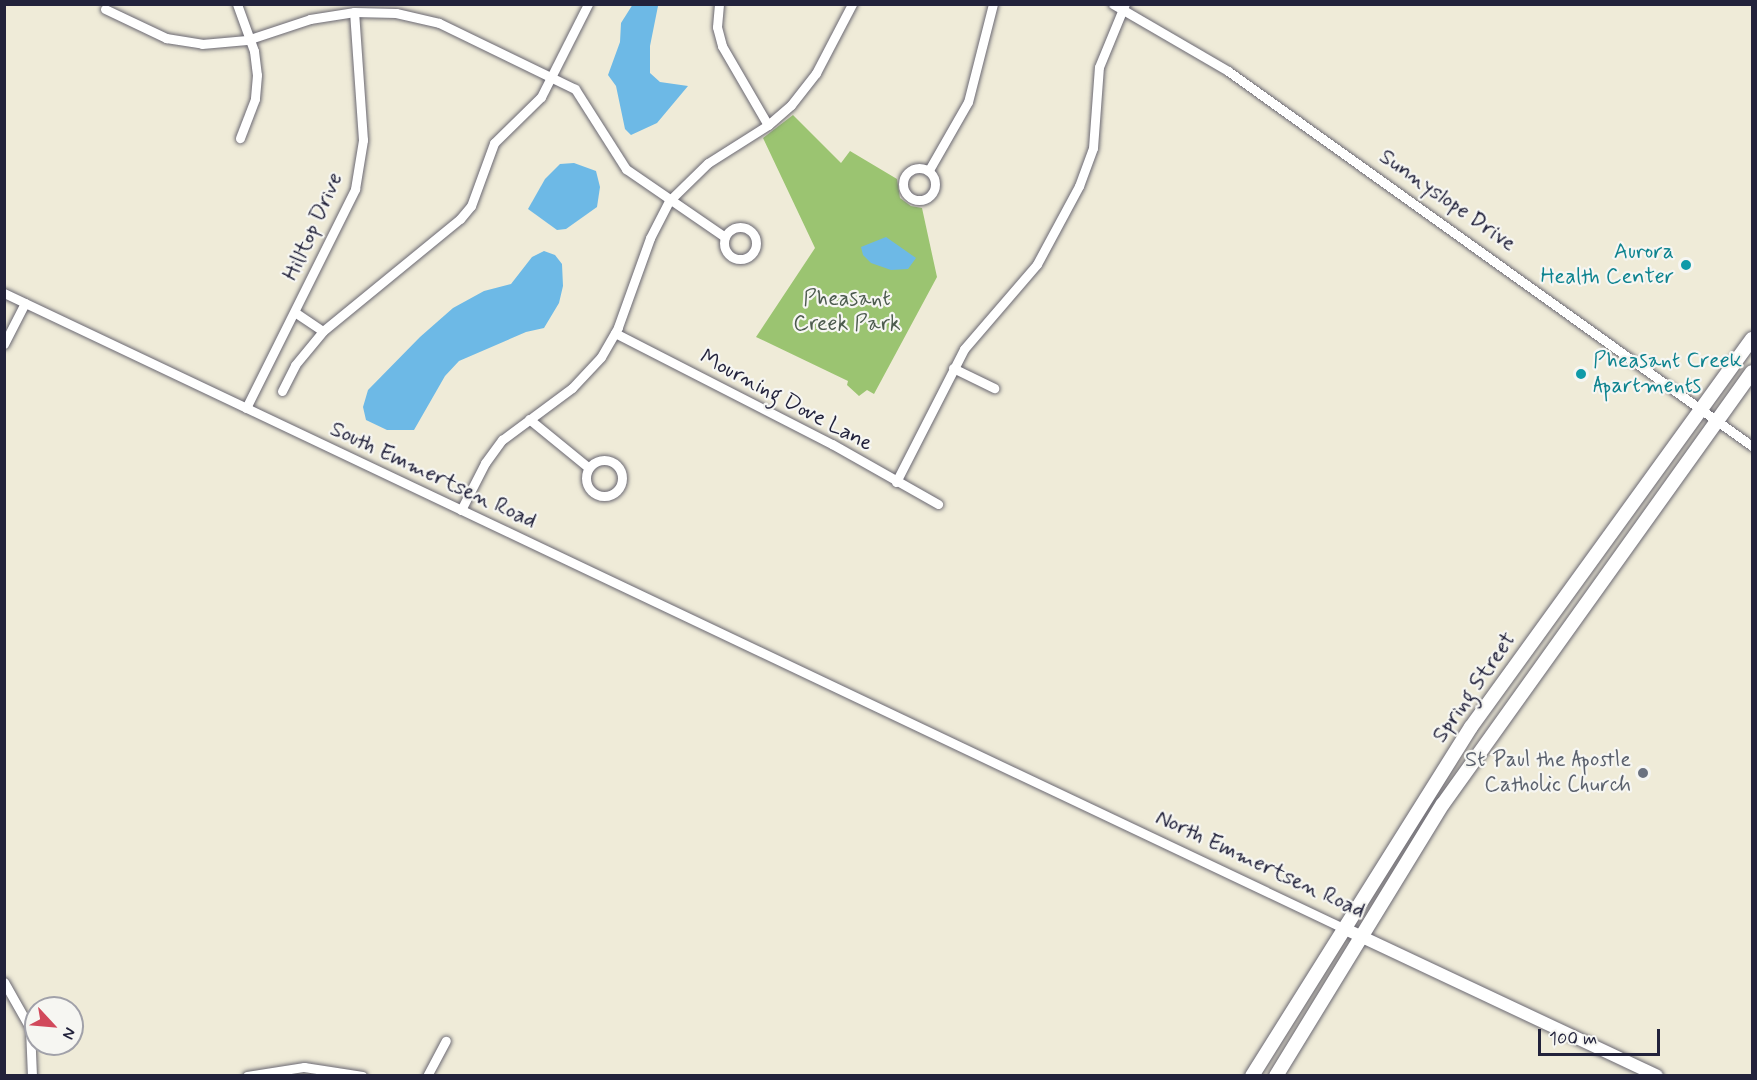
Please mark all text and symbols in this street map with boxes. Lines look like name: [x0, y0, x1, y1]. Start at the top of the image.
street label: Sunnyslope Drive: [1374, 145, 1520, 257]
street label: Hilltop Drive: [279, 170, 349, 284]
place label: Aurora Health Center: [1540, 239, 1674, 290]
marker: Aurora Health Center: [1679, 258, 1693, 272]
park label: Pheasant Creek Park: [795, 286, 899, 338]
street label: Mourning Dove Lane: [695, 344, 877, 458]
place label: Pheasant Creek Apartments: [1593, 348, 1741, 400]
marker: Pheasant Creek Apartments: [1574, 367, 1588, 381]
street label: South Emmertsen Road: [326, 417, 540, 535]
street label: Spring Street: [1428, 628, 1522, 748]
place label: St Paul the Apostle Catholic Church: [1467, 747, 1631, 798]
marker: St Paul the Apostle Catholic Church: [1636, 766, 1650, 780]
street label: North Emmertsen Road: [1151, 805, 1369, 925]
north arrow: [24, 996, 84, 1056]
scale bar: [1541, 1017, 1662, 1055]
text: N: [57, 1024, 81, 1043]
text: 100 m: [1549, 1027, 1597, 1051]

